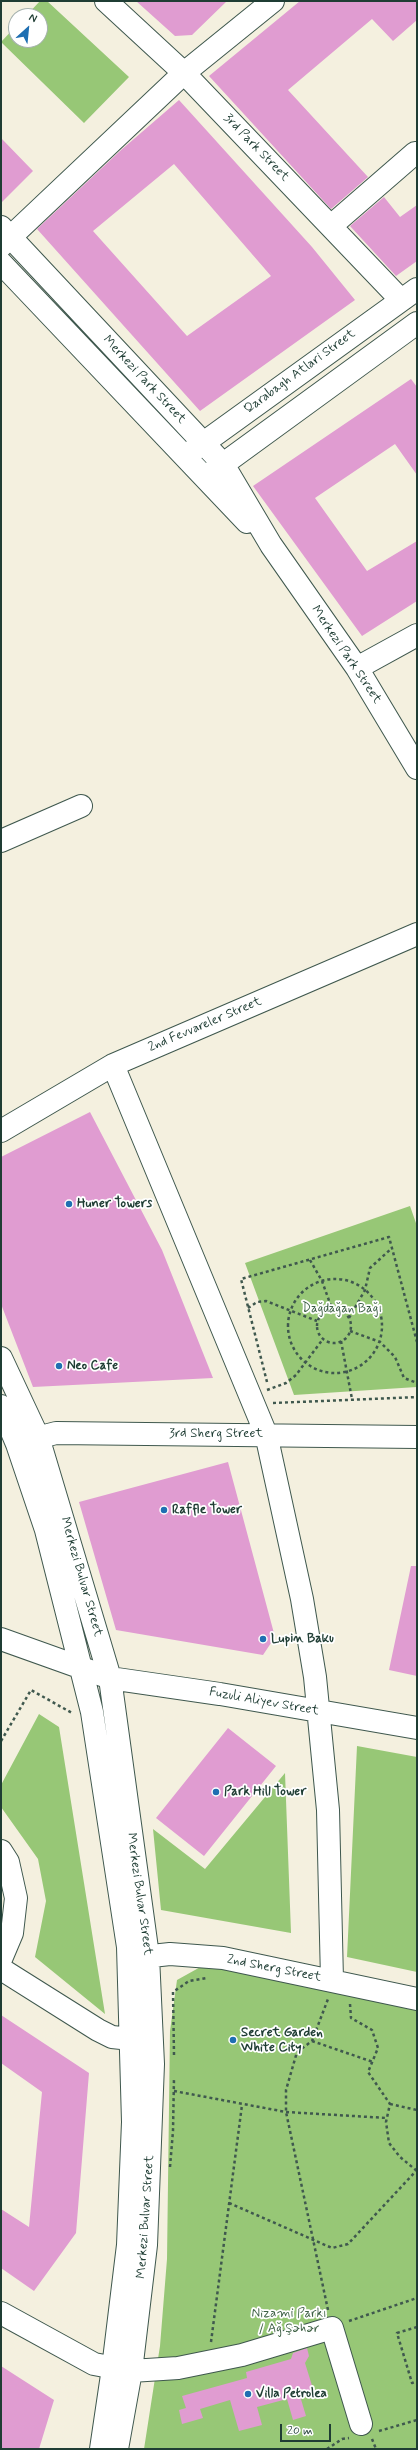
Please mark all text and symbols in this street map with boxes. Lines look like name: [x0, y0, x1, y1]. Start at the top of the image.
north arrow: [8, 8, 48, 48]
text: N: [27, 10, 39, 26]
street label: 3rd Park Street: [220, 111, 292, 185]
street label: Qarabagh Atlari Street: [241, 326, 359, 418]
street label: Merkezi Park Street: [99, 333, 189, 427]
street label: Merkezi Park Street: [307, 603, 385, 707]
street label: 2nd Fevvareler Street: [146, 994, 264, 1056]
place label: Huner Towers: [77, 1196, 152, 1212]
marker: Huner Towers: [64, 1199, 74, 1209]
park label: Dağdağan Bağı: [302, 1301, 382, 1317]
place label: Neo Cafe: [67, 1358, 118, 1374]
marker: Neo Cafe: [54, 1361, 64, 1371]
street label: 3rd Sherg Street: [169, 1426, 263, 1442]
place label: Raffle Tower: [172, 1502, 242, 1518]
marker: Raffle Tower: [159, 1505, 169, 1515]
street label: Merkezi Bulvar Street: [56, 1515, 106, 1639]
place label: Lupin Baku: [271, 1631, 334, 1647]
marker: Lupin Baku: [258, 1634, 268, 1644]
street label: Fuzuli Aliyev Street: [208, 1685, 320, 1719]
place label: Park Hill Tower: [224, 1784, 306, 1800]
marker: Park Hill Tower: [211, 1787, 221, 1797]
street label: Merkezi Bulvar Street: [123, 1832, 155, 1956]
street label: 2nd Sherg Street: [225, 1952, 323, 1986]
place label: Secret Garden White City: [241, 2025, 323, 2056]
marker: Secret Garden White City: [228, 2035, 238, 2045]
street label: Merkezi Bulvar Street: [134, 2155, 158, 2279]
park label: Nizami Parkı / Ağ Şəhər: [252, 2306, 326, 2337]
place label: Villa Petrolea: [256, 2386, 327, 2402]
marker: Villa Petrolea: [243, 2389, 253, 2399]
scale bar: [282, 2416, 333, 2442]
text: 20 m: [287, 2423, 313, 2439]

